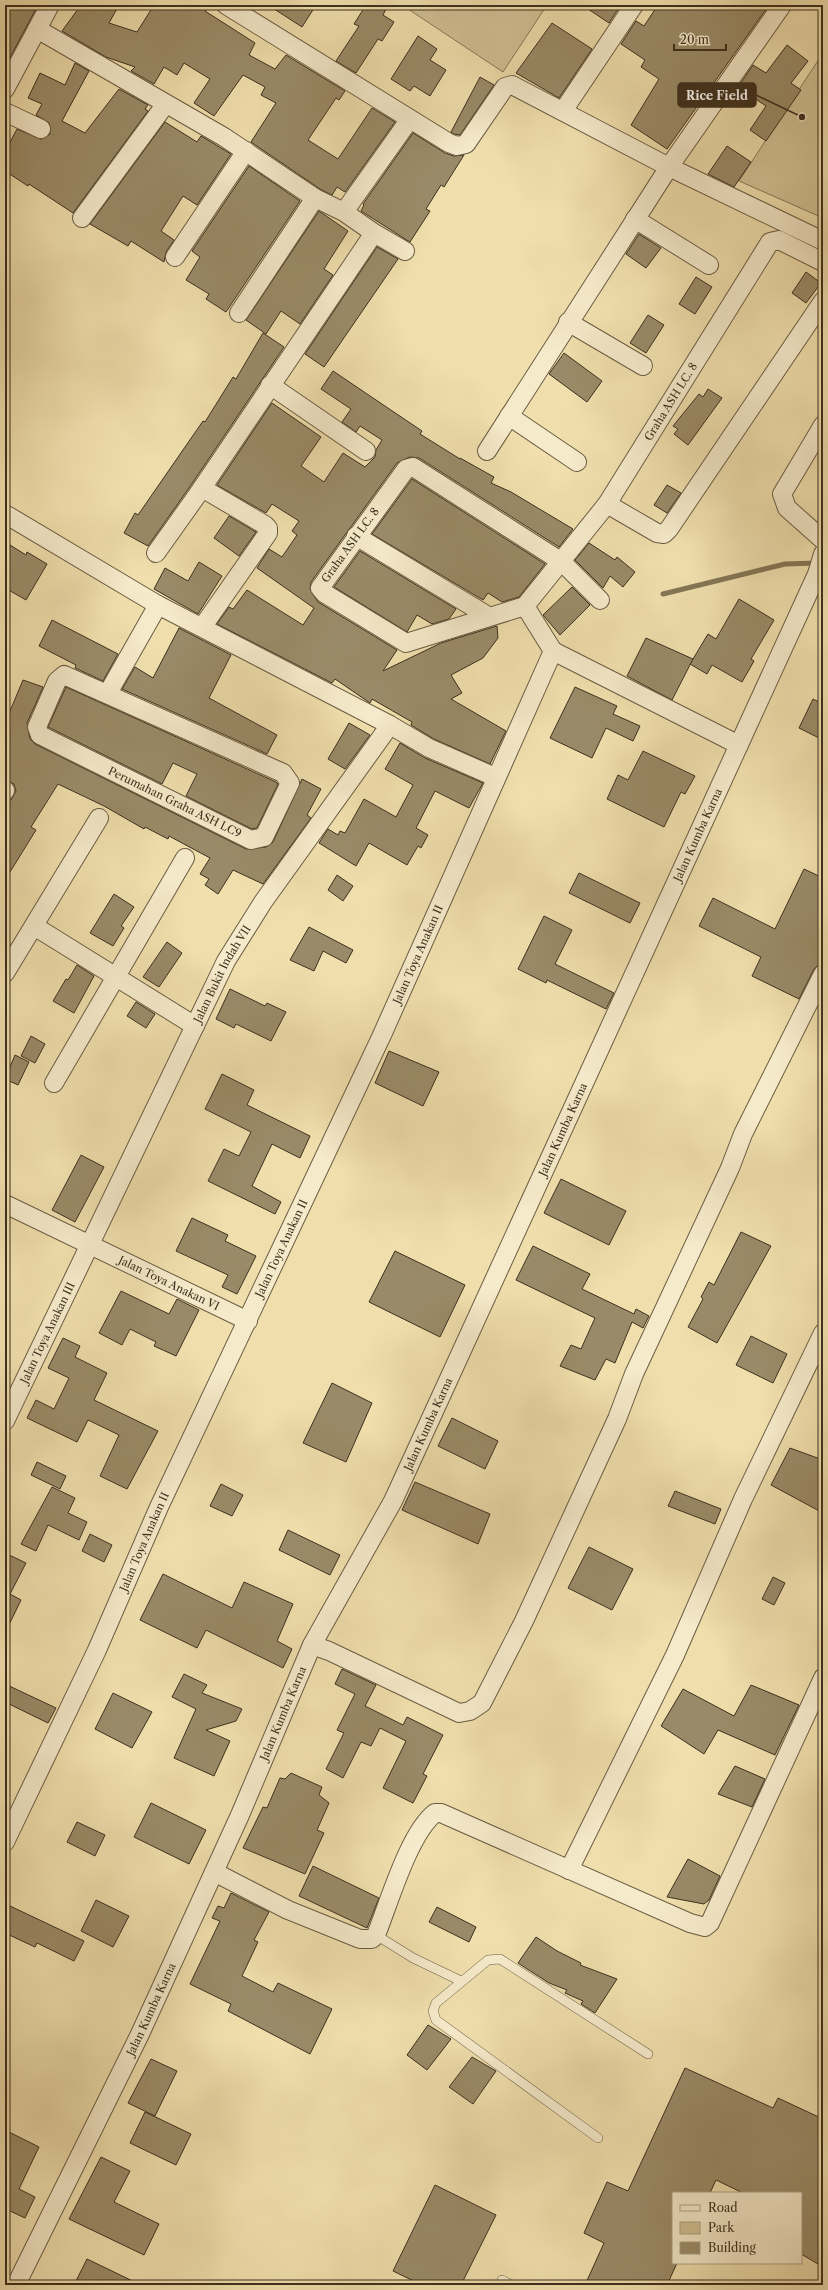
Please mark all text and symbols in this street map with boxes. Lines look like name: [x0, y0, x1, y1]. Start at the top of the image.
scale bar: [674, 26, 726, 52]
text: 20 m: [680, 32, 709, 47]
callout: Rice Field: [678, 83, 756, 107]
text: Rice Field: [686, 88, 748, 103]
street label: Graha ASH LC. 8: [641, 360, 700, 443]
street label: Graha ASH LC. 8: [318, 505, 382, 585]
street label: Perumahan Graha ASH LC9: [106, 764, 244, 840]
street label: Jalan Kumba Karna: [669, 786, 725, 886]
street label: Jalan Toya Anakan II: [389, 903, 446, 1008]
street label: Jalan Bukit Indah VII: [190, 923, 254, 1027]
street label: Jalan Kumba Karna: [535, 1081, 590, 1180]
street label: Jalan Toya Anakan II: [251, 1197, 310, 1301]
street label: Jalan Toya Anakan VI: [115, 1252, 222, 1313]
street label: Jalan Toya Anakan III: [16, 1280, 78, 1388]
street label: Jalan Kumba Karna: [400, 1375, 456, 1475]
street label: Jalan Toya Anakan II: [116, 1490, 172, 1595]
street label: Jalan Kumba Karna: [256, 1664, 309, 1765]
street label: Jalan Kumba Karna: [122, 1960, 179, 2060]
legend: [672, 2192, 802, 2264]
text: Road: [708, 2200, 738, 2215]
text: Park: [708, 2220, 735, 2235]
text: Building: [708, 2240, 756, 2255]

